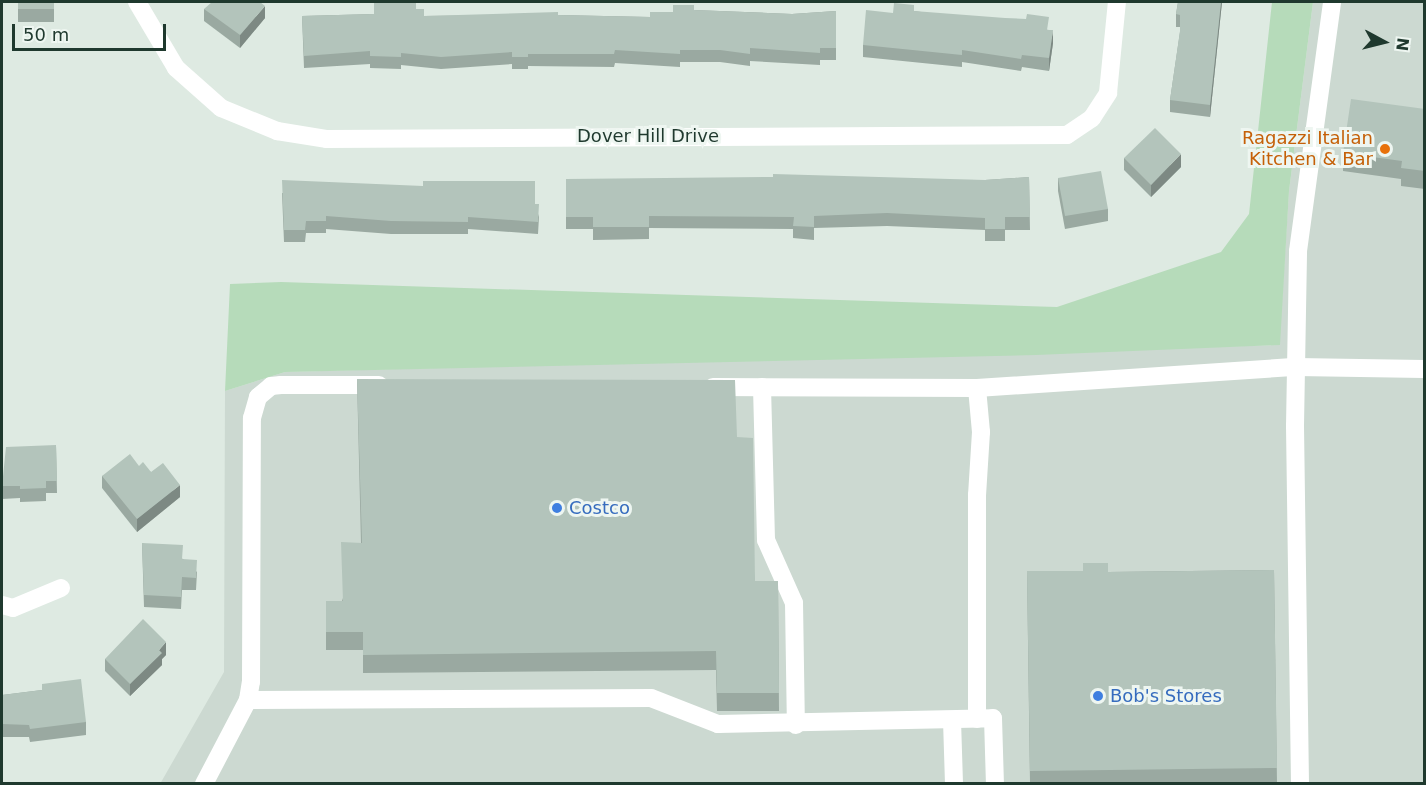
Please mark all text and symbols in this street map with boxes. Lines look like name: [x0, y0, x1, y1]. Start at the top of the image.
scale bar: [15, 12, 170, 50]
north arrow: [1354, 12, 1414, 72]
text: 50 m: [23, 24, 69, 45]
text: N: [1392, 36, 1413, 52]
street label: Dover Hill Drive: [577, 125, 719, 147]
place label: Ragazzi Italian Kitchen & Bar: [1242, 128, 1373, 170]
marker: Ragazzi Italian Kitchen & Bar: [1378, 142, 1392, 156]
place label: Costco: [569, 497, 630, 519]
marker: Costco: [550, 501, 564, 515]
place label: Bob's Stores: [1110, 685, 1222, 707]
marker: Bob's Stores: [1091, 689, 1105, 703]

